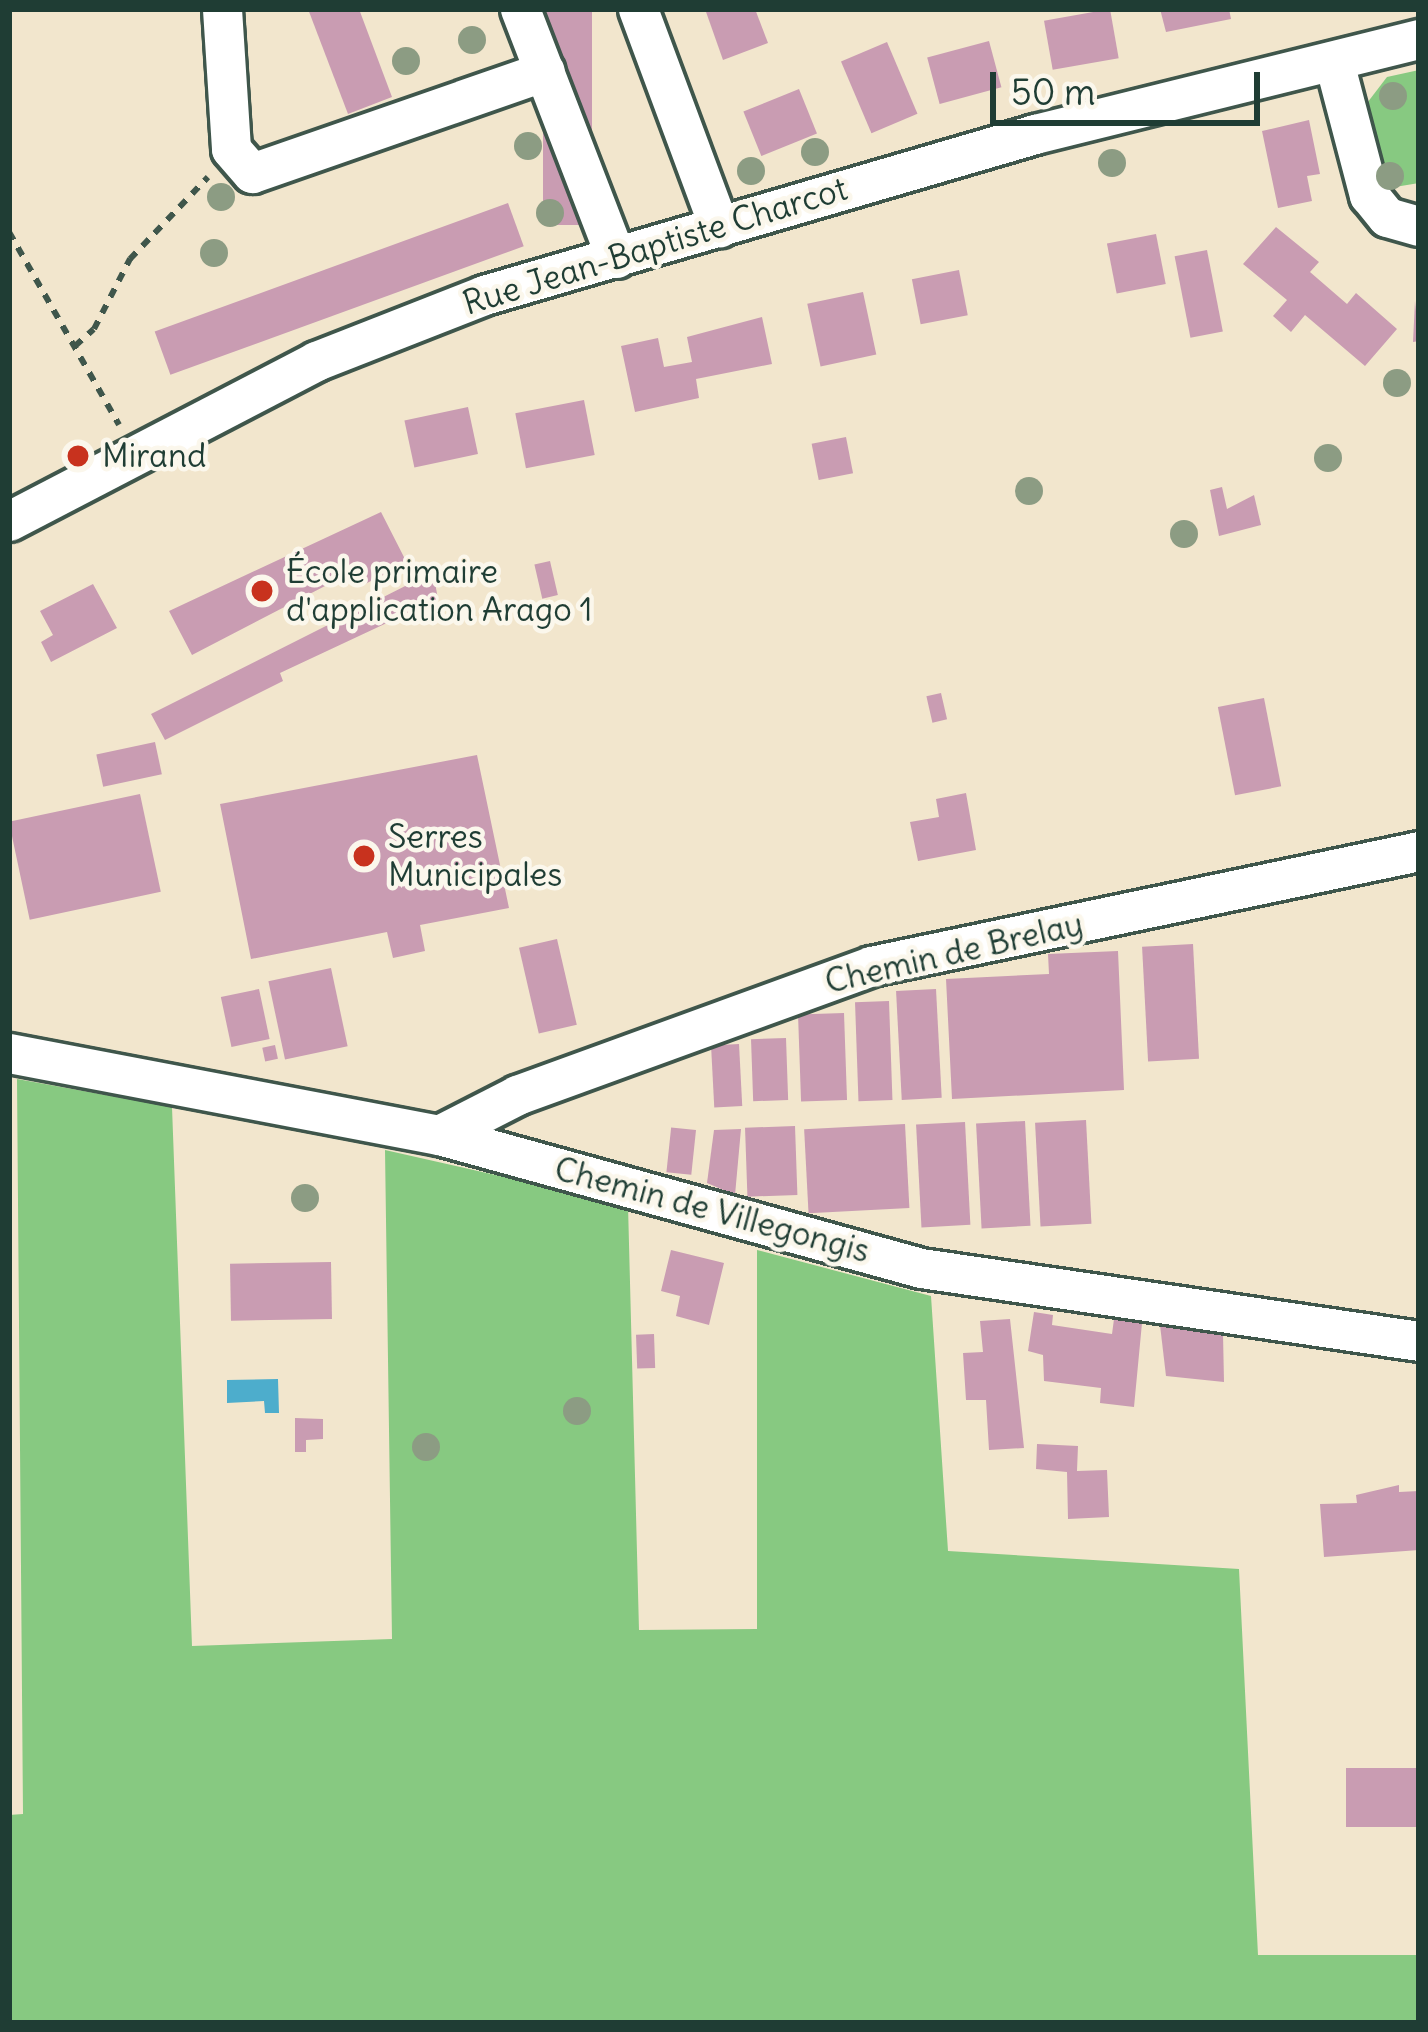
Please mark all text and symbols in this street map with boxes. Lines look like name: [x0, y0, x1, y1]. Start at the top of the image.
scale bar: [996, 48, 1266, 122]
text: 50 m: [1011, 70, 1096, 115]
street label: Rue Jean-Baptiste Charcot: [458, 169, 852, 323]
place label: Mirand: [102, 436, 206, 476]
marker: Mirand: [65, 443, 91, 469]
place label: École primaire d'application Arago 1: [286, 552, 593, 630]
marker: École primaire d'application Arago 1: [249, 578, 275, 604]
place label: Serres Municipales: [388, 817, 562, 895]
marker: Serres Municipales: [351, 843, 377, 869]
street label: Chemin de Brelay: [821, 904, 1087, 1002]
street label: Chemin de Villegongis: [550, 1149, 874, 1271]

